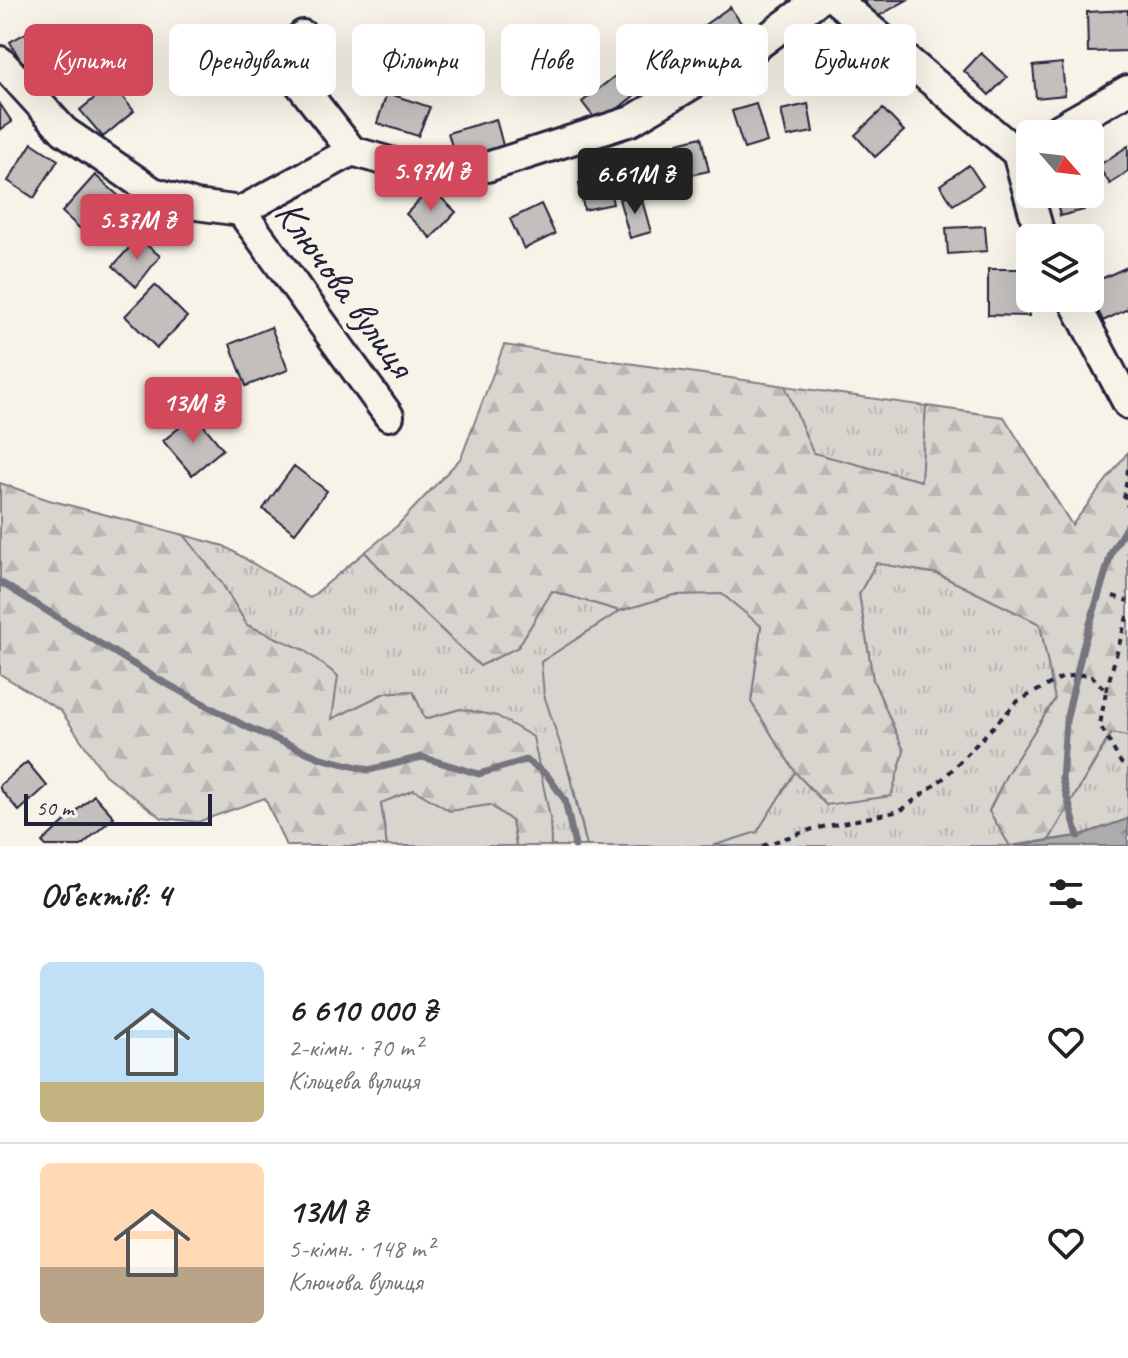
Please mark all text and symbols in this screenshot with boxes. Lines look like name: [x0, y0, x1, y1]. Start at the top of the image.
chip: Купити: [24, 24, 153, 96]
chip: Орендувати: [169, 24, 336, 96]
chip: Фільтри: [352, 24, 485, 96]
chip: Нове: [501, 24, 600, 96]
chip: Квартира: [616, 24, 768, 96]
chip: Будинок: [784, 24, 916, 96]
north arrow: [1016, 120, 1104, 208]
map controls: [1016, 120, 1104, 312]
pin: 5.97M ₴: [357, 145, 505, 213]
pin: 6.61M ₴: [561, 148, 709, 216]
text: 5.97M ₴: [393, 154, 469, 187]
text: 6.61M ₴: [596, 157, 674, 190]
street label: Ключова вулиця: [264, 190, 428, 390]
pin: 5.37M ₴: [63, 194, 211, 262]
text: 5.37M ₴: [99, 203, 175, 236]
button: layers: [1016, 224, 1104, 312]
pin: 13M ₴: [137, 377, 249, 445]
text: 13M ₴: [163, 386, 223, 419]
scale bar: [24, 790, 212, 826]
text: 50 m: [36, 794, 73, 822]
icon: filters: [1044, 872, 1088, 916]
text: Об’єктів: 4: [40, 873, 171, 916]
text: 6 610 000 ₴: [288, 988, 437, 1031]
icon: home: [104, 994, 200, 1090]
icon: heart: [1044, 1020, 1088, 1064]
text: 2-кімн. · 70 m²: [288, 1031, 422, 1064]
text: Кільцева вулиця: [288, 1064, 419, 1097]
text: 13M ₴: [288, 1189, 367, 1232]
icon: home: [104, 1195, 200, 1291]
icon: heart: [1044, 1221, 1088, 1265]
text: 5-кімн. · 148 m²: [288, 1232, 434, 1265]
text: Ключова вулиця: [288, 1265, 423, 1298]

